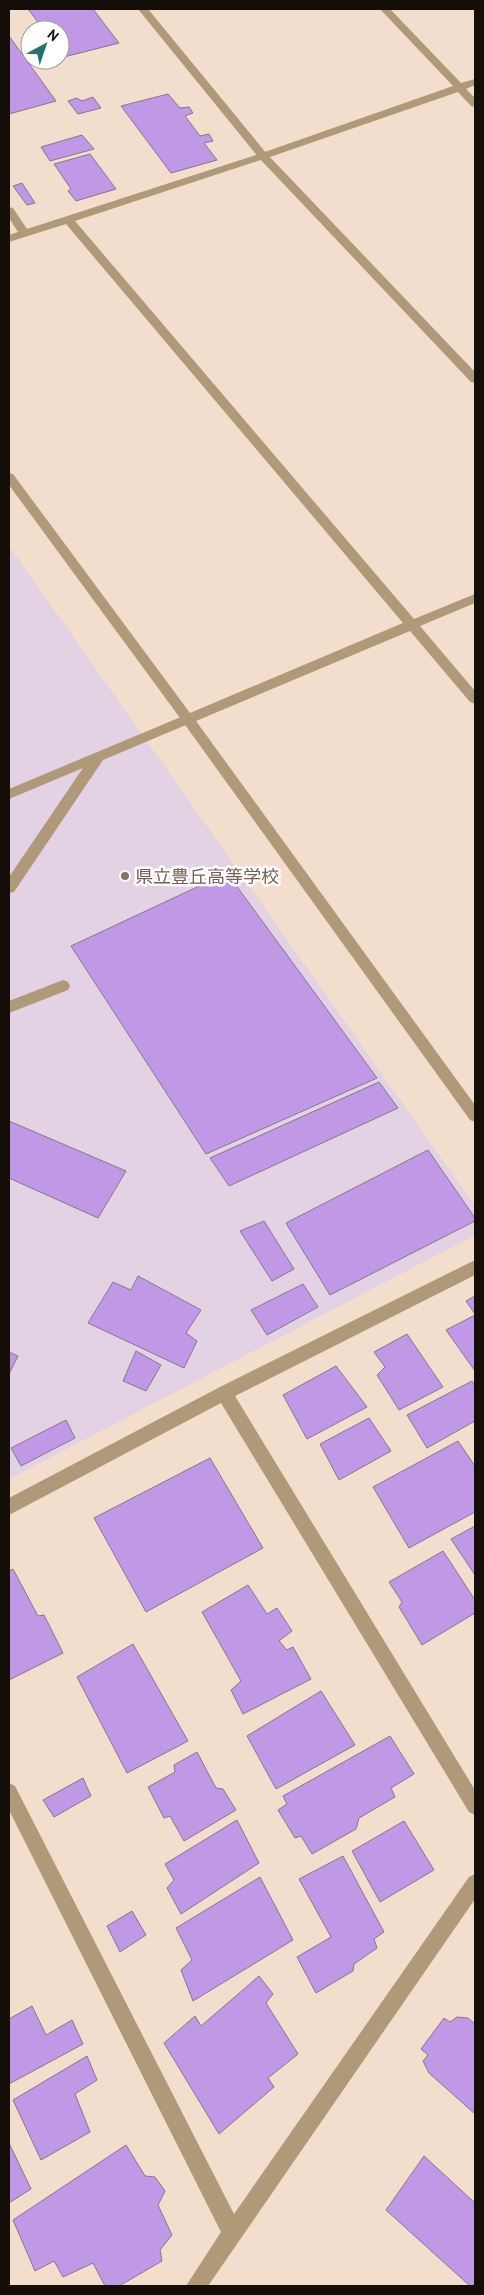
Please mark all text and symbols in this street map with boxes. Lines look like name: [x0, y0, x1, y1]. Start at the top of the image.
north arrow: [20, 20, 70, 70]
text: N: [44, 25, 63, 45]
place label: 県立豊丘高等学校: [135, 865, 279, 888]
marker: 県立豊丘高等学校: [119, 870, 131, 882]

